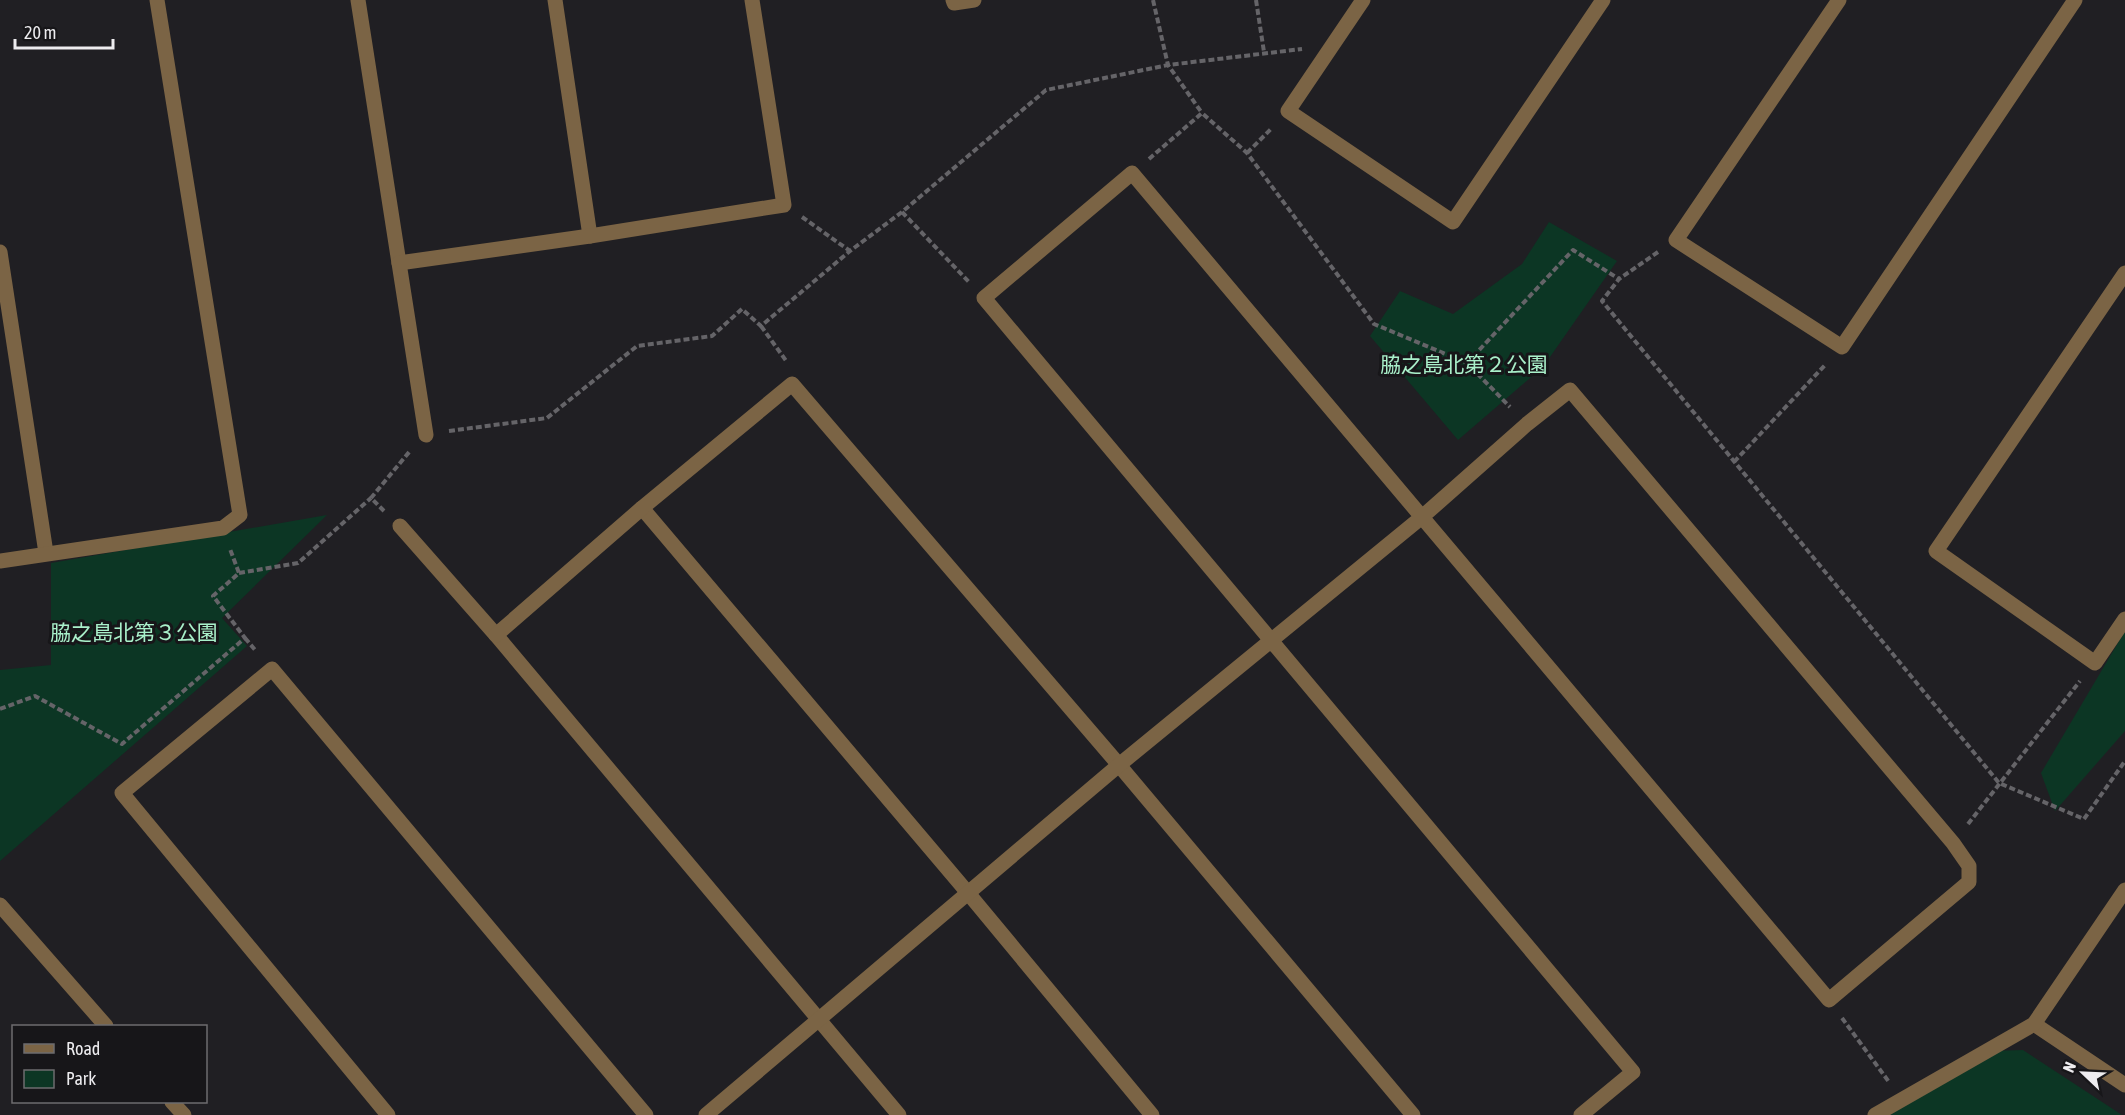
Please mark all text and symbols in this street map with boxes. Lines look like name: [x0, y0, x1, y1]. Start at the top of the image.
scale bar: [15, 12, 112, 50]
text: 20 m: [24, 22, 56, 43]
park label: 脇之島北第２公園: [1380, 352, 1548, 376]
park label: 脇之島北第３公園: [50, 620, 218, 644]
legend: [12, 1025, 207, 1103]
text: Road: [66, 1038, 100, 1059]
north arrow: [2053, 1043, 2113, 1103]
text: N: [2059, 1059, 2079, 1075]
text: Park: [66, 1068, 96, 1089]

